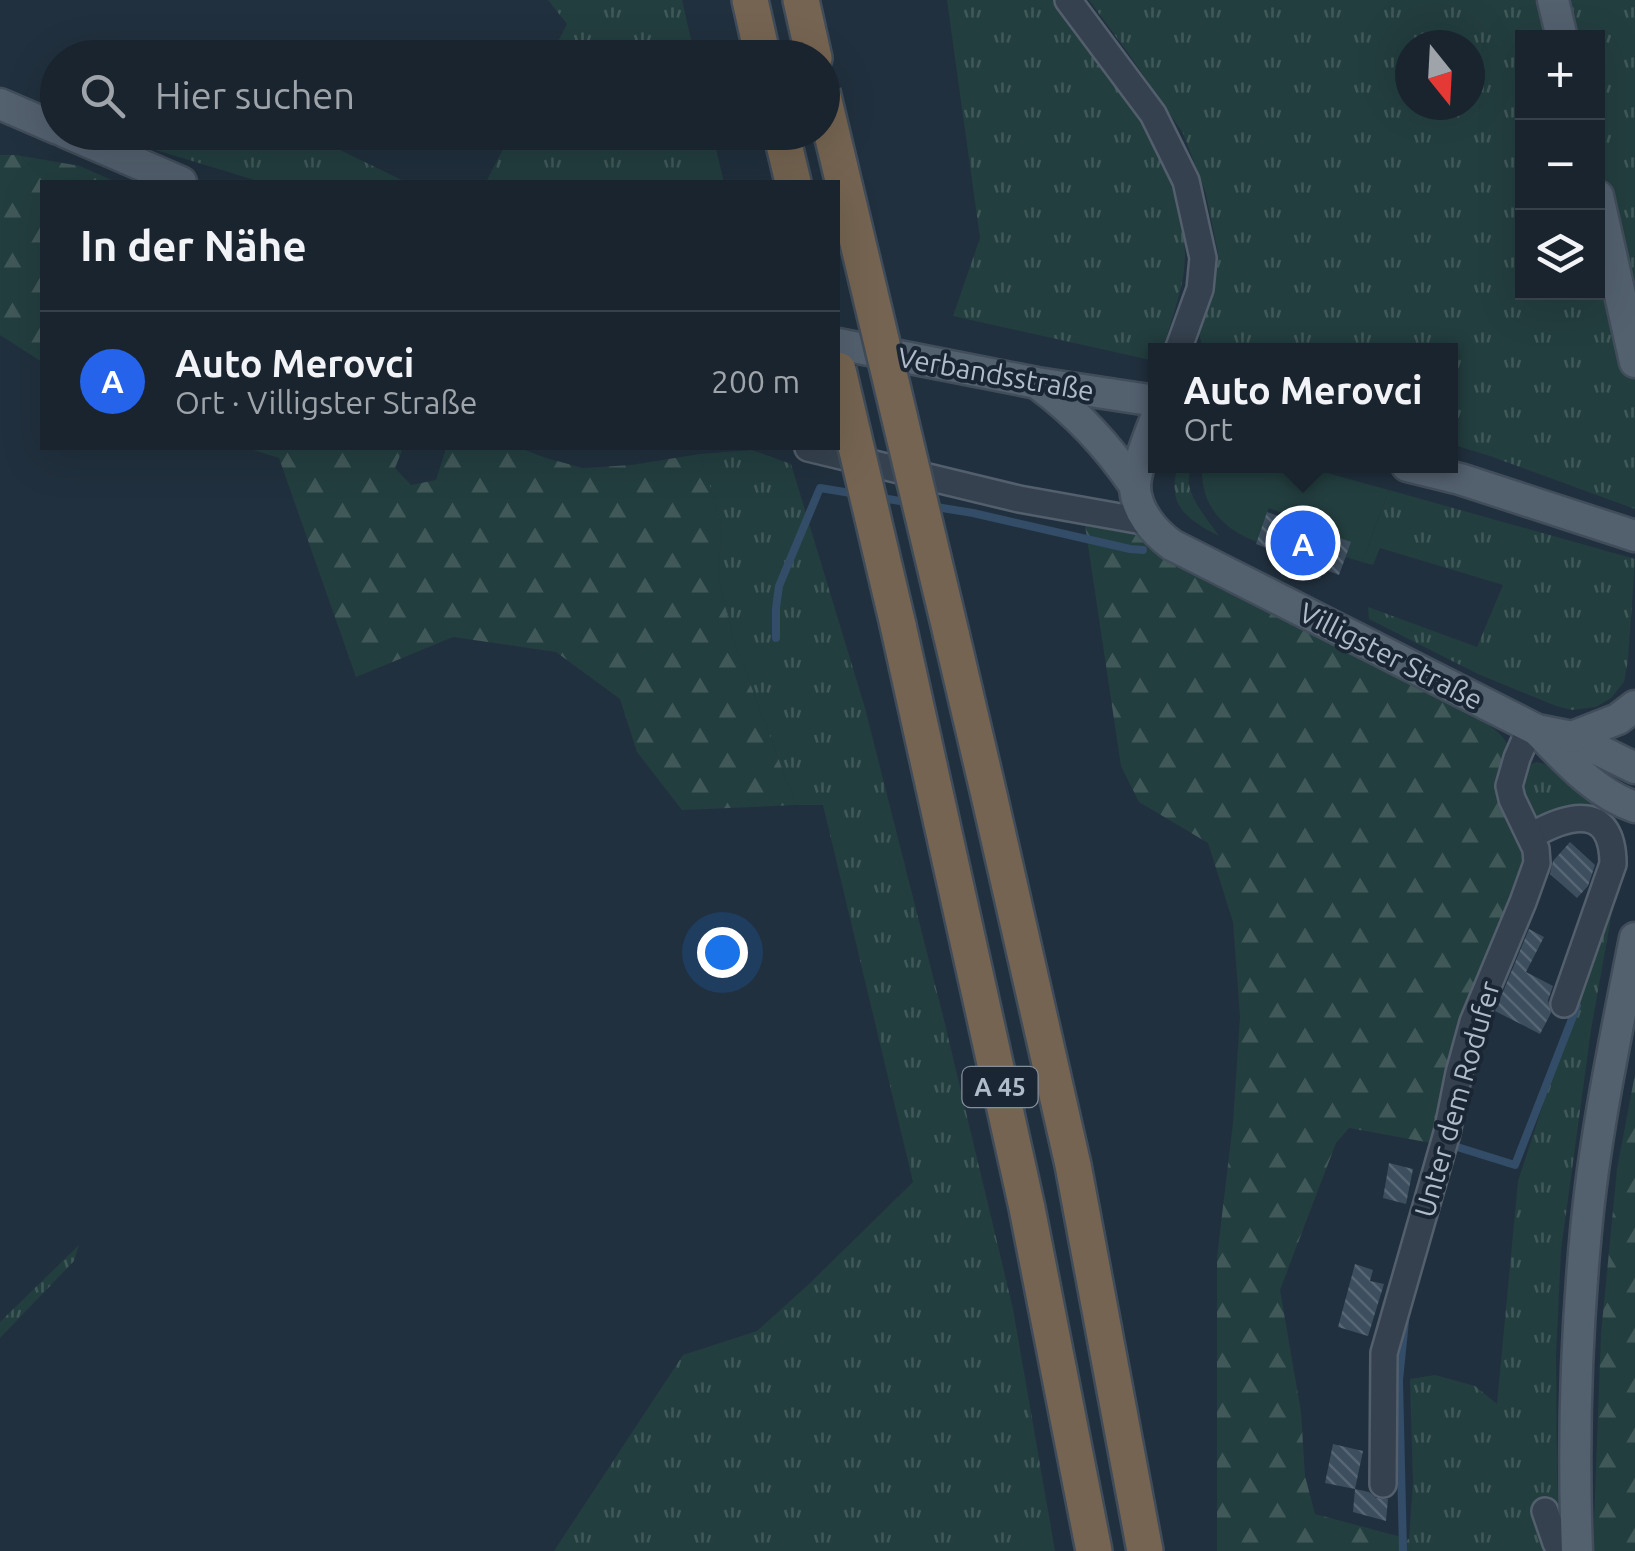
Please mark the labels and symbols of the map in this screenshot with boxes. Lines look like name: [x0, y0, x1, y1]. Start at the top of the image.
north arrow: [1395, 30, 1485, 120]
street label: Verbandsstraße: [896, 341, 1097, 406]
pin: A: [1270, 506, 1336, 580]
street label: Villigster Straße: [1294, 596, 1488, 715]
your location: [697, 927, 748, 978]
street label: Unter dem Rodufer: [1408, 977, 1505, 1220]
road number: A 45: [962, 1067, 1038, 1107]

